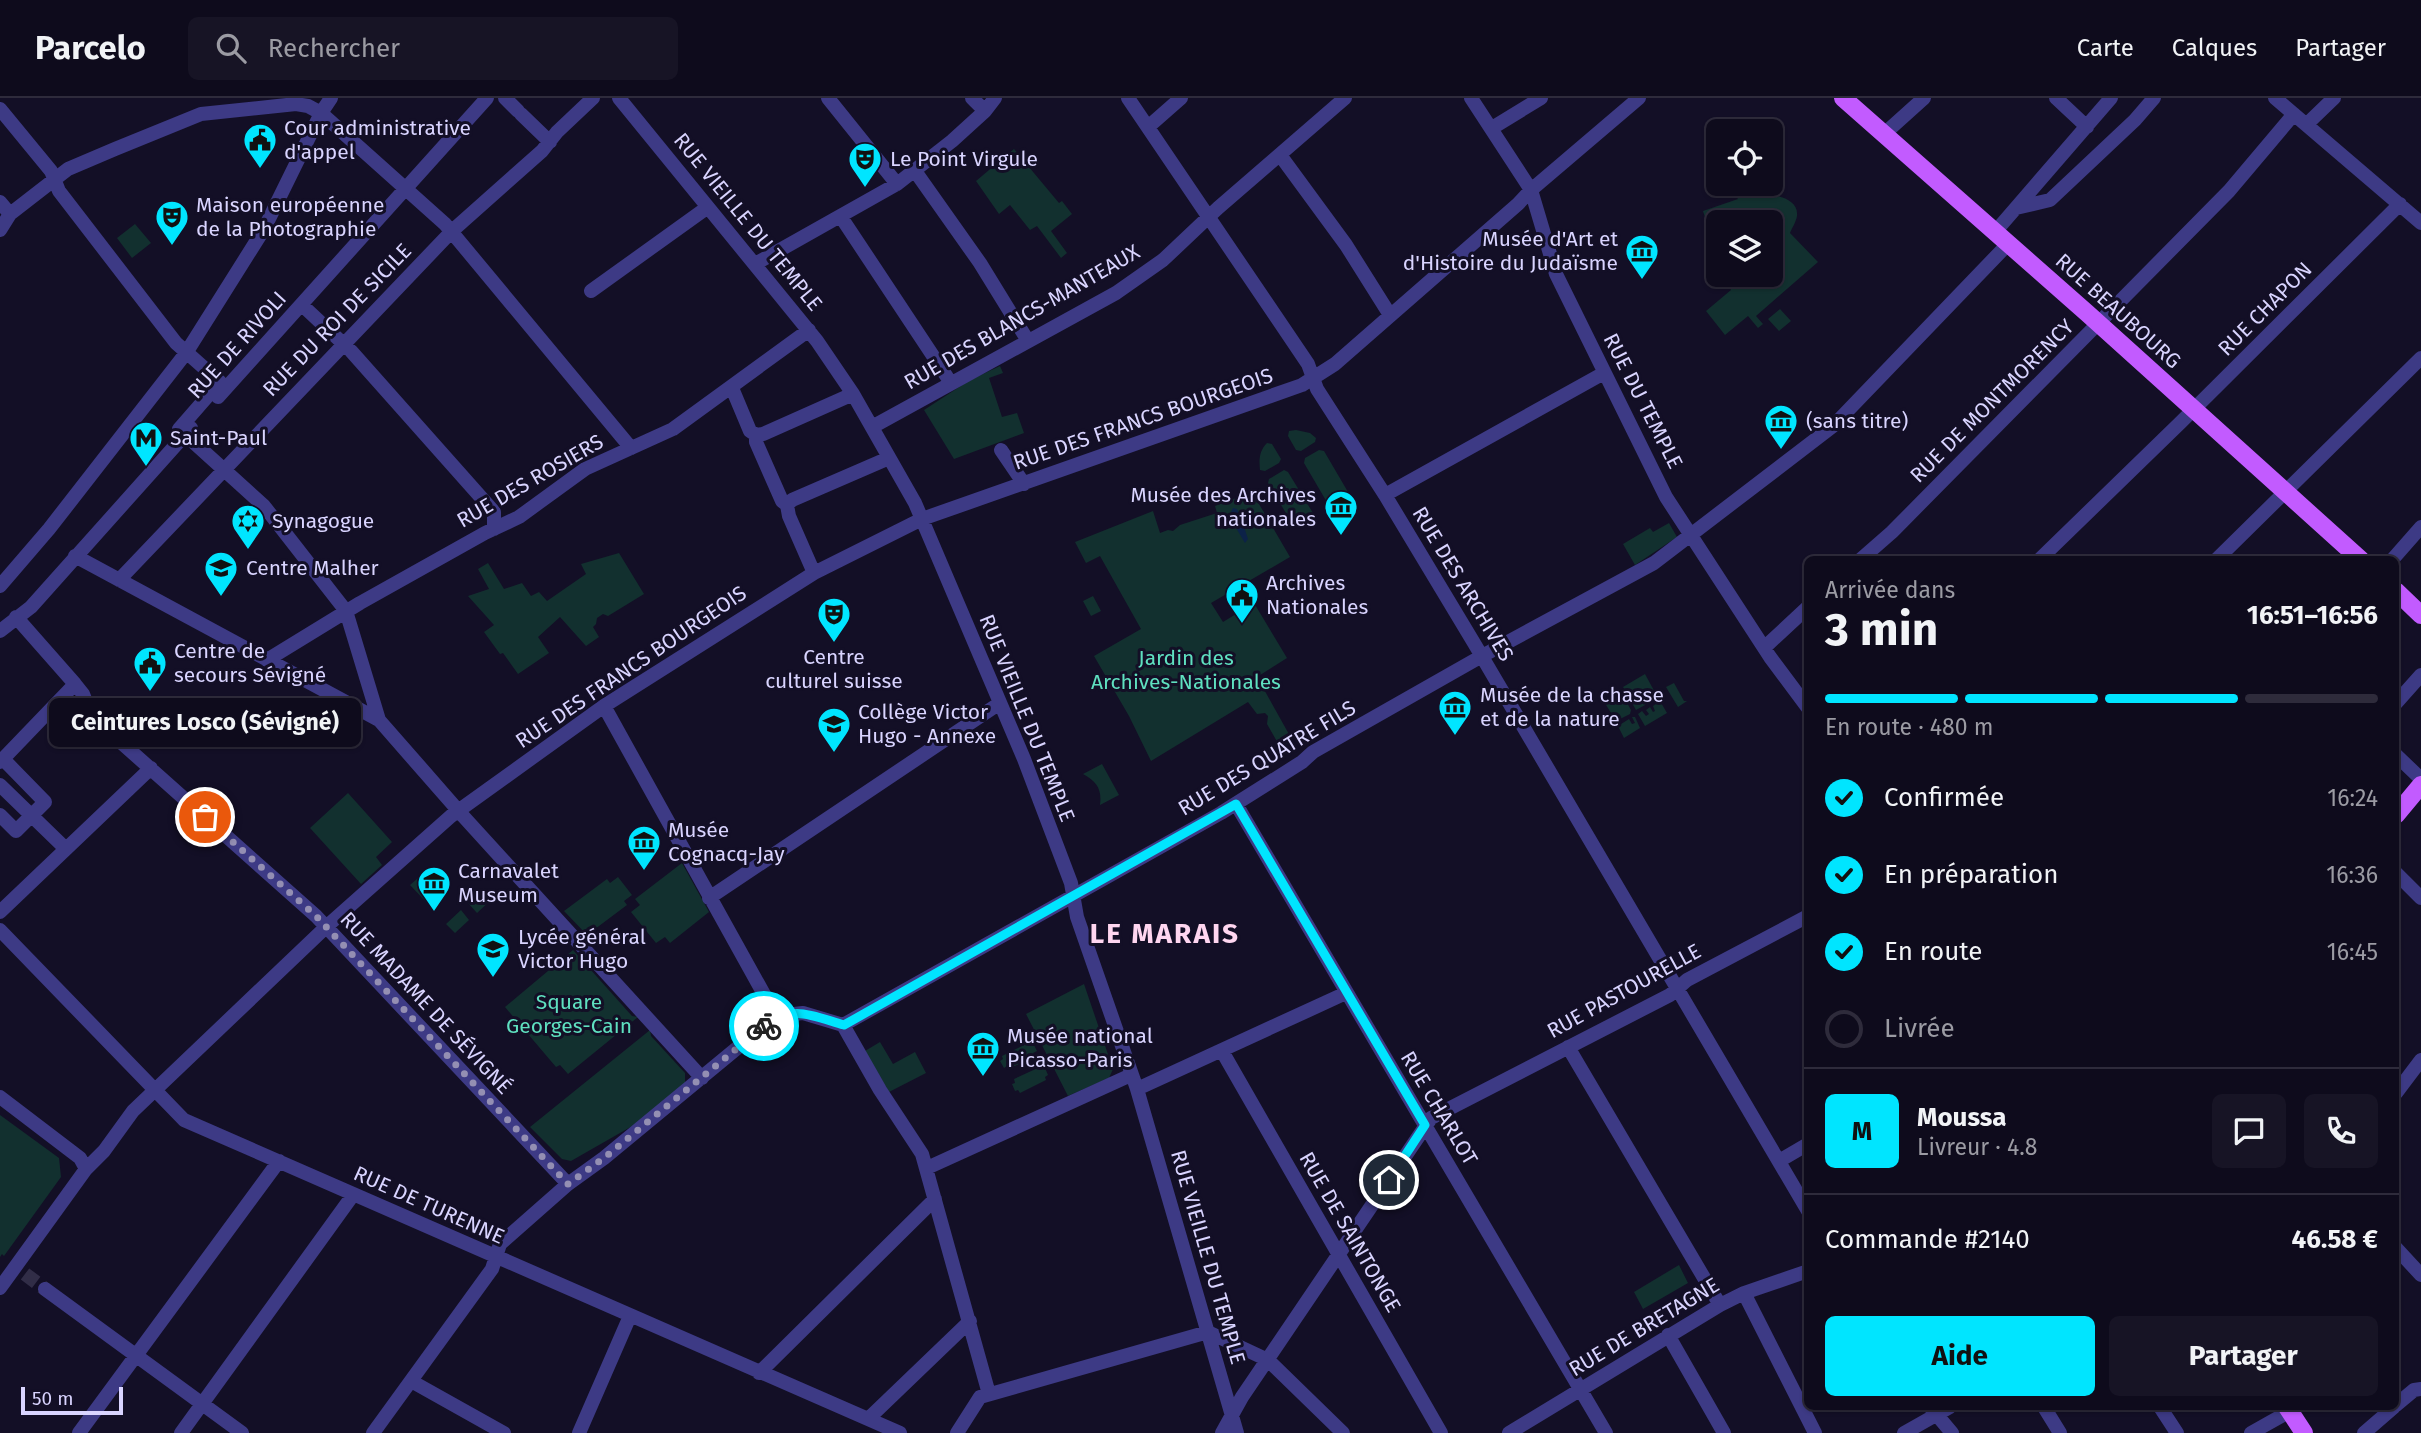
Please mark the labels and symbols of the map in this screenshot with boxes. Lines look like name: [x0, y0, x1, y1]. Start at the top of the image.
place label: Cour administrative d'appel: [284, 115, 471, 165]
public building icon: Cour administrative d'appel: [241, 121, 279, 170]
street label: RUE VIEILLE DU TEMPLE: [668, 128, 828, 316]
theatre icon: Le Point Virgule: [846, 140, 884, 189]
place label: Le Point Virgule: [890, 146, 1038, 172]
place label: Maison européenne de la Photographie: [196, 192, 384, 242]
theatre icon: Maison européenne de la Photographie: [153, 198, 191, 247]
place label: Musée d'Art et d'Histoire du Judaïsme: [1403, 226, 1618, 276]
museum icon: Musée d'Art et d'Histoire du Judaïsme: [1623, 232, 1661, 281]
street label: RUE DU ROI DE SICILE: [257, 238, 417, 402]
street label: RUE DES BLANCS-MANTEAUX: [900, 238, 1145, 395]
street label: RUE BEAUBOURG: [2050, 248, 2186, 374]
street label: RUE CHAPON: [2213, 257, 2317, 361]
street label: RUE DE RIVOLI: [182, 286, 292, 404]
street label: RUE DE MONTMORENCY: [1905, 313, 2080, 488]
street label: RUE DU TEMPLE: [1598, 329, 1688, 473]
street label: RUE DES FRANCS BOURGEOIS: [1010, 362, 1276, 476]
museum icon: (sans titre): [1762, 402, 1800, 451]
place label: (sans titre): [1806, 408, 1908, 434]
metro station icon: Saint-Paul: [127, 419, 165, 468]
place label: Saint-Paul: [170, 425, 267, 451]
street label: RUE DES ROSIERS: [452, 429, 608, 533]
place label: Musée des Archives nationales: [1131, 482, 1316, 532]
museum icon: Musée des Archives nationales: [1322, 488, 1360, 537]
synagogue icon: Synagogue: [229, 502, 267, 551]
street label: RUE DES ARCHIVES: [1407, 502, 1519, 666]
place label: Synagogue: [272, 508, 374, 534]
school or university icon: Centre Malher: [202, 549, 240, 598]
place label: Centre Malher: [246, 555, 379, 581]
place label: Archives Nationales: [1266, 570, 1369, 620]
public building icon: Archives Nationales: [1223, 576, 1261, 625]
street label: RUE DES FRANCS BOURGEOIS: [511, 580, 751, 754]
theatre icon: Centre culturel suisse: [815, 595, 853, 644]
street label: RUE VIEILLE DU TEMPLE: [973, 610, 1081, 826]
place label: Centre de secours Sévigné: [174, 638, 326, 688]
public building icon: Centre de secours Sévigné: [131, 644, 169, 693]
place label: Centre culturel suisse: [765, 644, 903, 694]
park label: Jardin des Archives-Nationales: [1091, 645, 1281, 695]
place label: Musée de la chasse et de la nature: [1480, 682, 1664, 732]
museum icon: Musée de la chasse et de la nature: [1436, 688, 1474, 737]
street label: RUE DES QUATRE FILS: [1174, 695, 1360, 821]
callout: Ceintures Losco (Sévigné): [49, 698, 361, 747]
place label: Collège Victor Hugo - Annexe: [858, 699, 996, 749]
school or university icon: Collège Victor Hugo - Annexe: [815, 705, 853, 754]
pin: [175, 787, 235, 847]
place label: Musée Cognacq-Jay: [668, 817, 785, 867]
museum icon: Musée Cognacq-Jay: [625, 823, 663, 872]
place label: Carnavalet Museum: [458, 858, 559, 908]
museum icon: Carnavalet Museum: [415, 864, 453, 913]
street label: RUE MADAME DE SÉVIGNÉ: [335, 906, 517, 1100]
district label: LE MARAIS: [1090, 917, 1240, 950]
place label: Lycée général Victor Hugo: [518, 924, 646, 974]
school or university icon: Lycée général Victor Hugo: [474, 930, 512, 979]
street label: RUE PASTOURELLE: [1543, 938, 1705, 1044]
park label: Square Georges-Cain: [506, 989, 632, 1039]
courier: [729, 991, 799, 1061]
place label: Musée national Picasso-Paris: [1007, 1023, 1153, 1073]
museum icon: Musée national Picasso-Paris: [964, 1029, 1002, 1078]
street label: RUE CHARLOT: [1395, 1046, 1483, 1170]
street label: RUE VIEILLE DU TEMPLE: [1165, 1147, 1251, 1367]
street label: RUE DE SAINTONGE: [1293, 1147, 1407, 1317]
pin: [1359, 1150, 1419, 1210]
street label: RUE DE TURENNE: [350, 1160, 508, 1250]
street label: RUE DE BRETAGNE: [1564, 1272, 1724, 1382]
scale bar: [21, 1384, 122, 1416]

